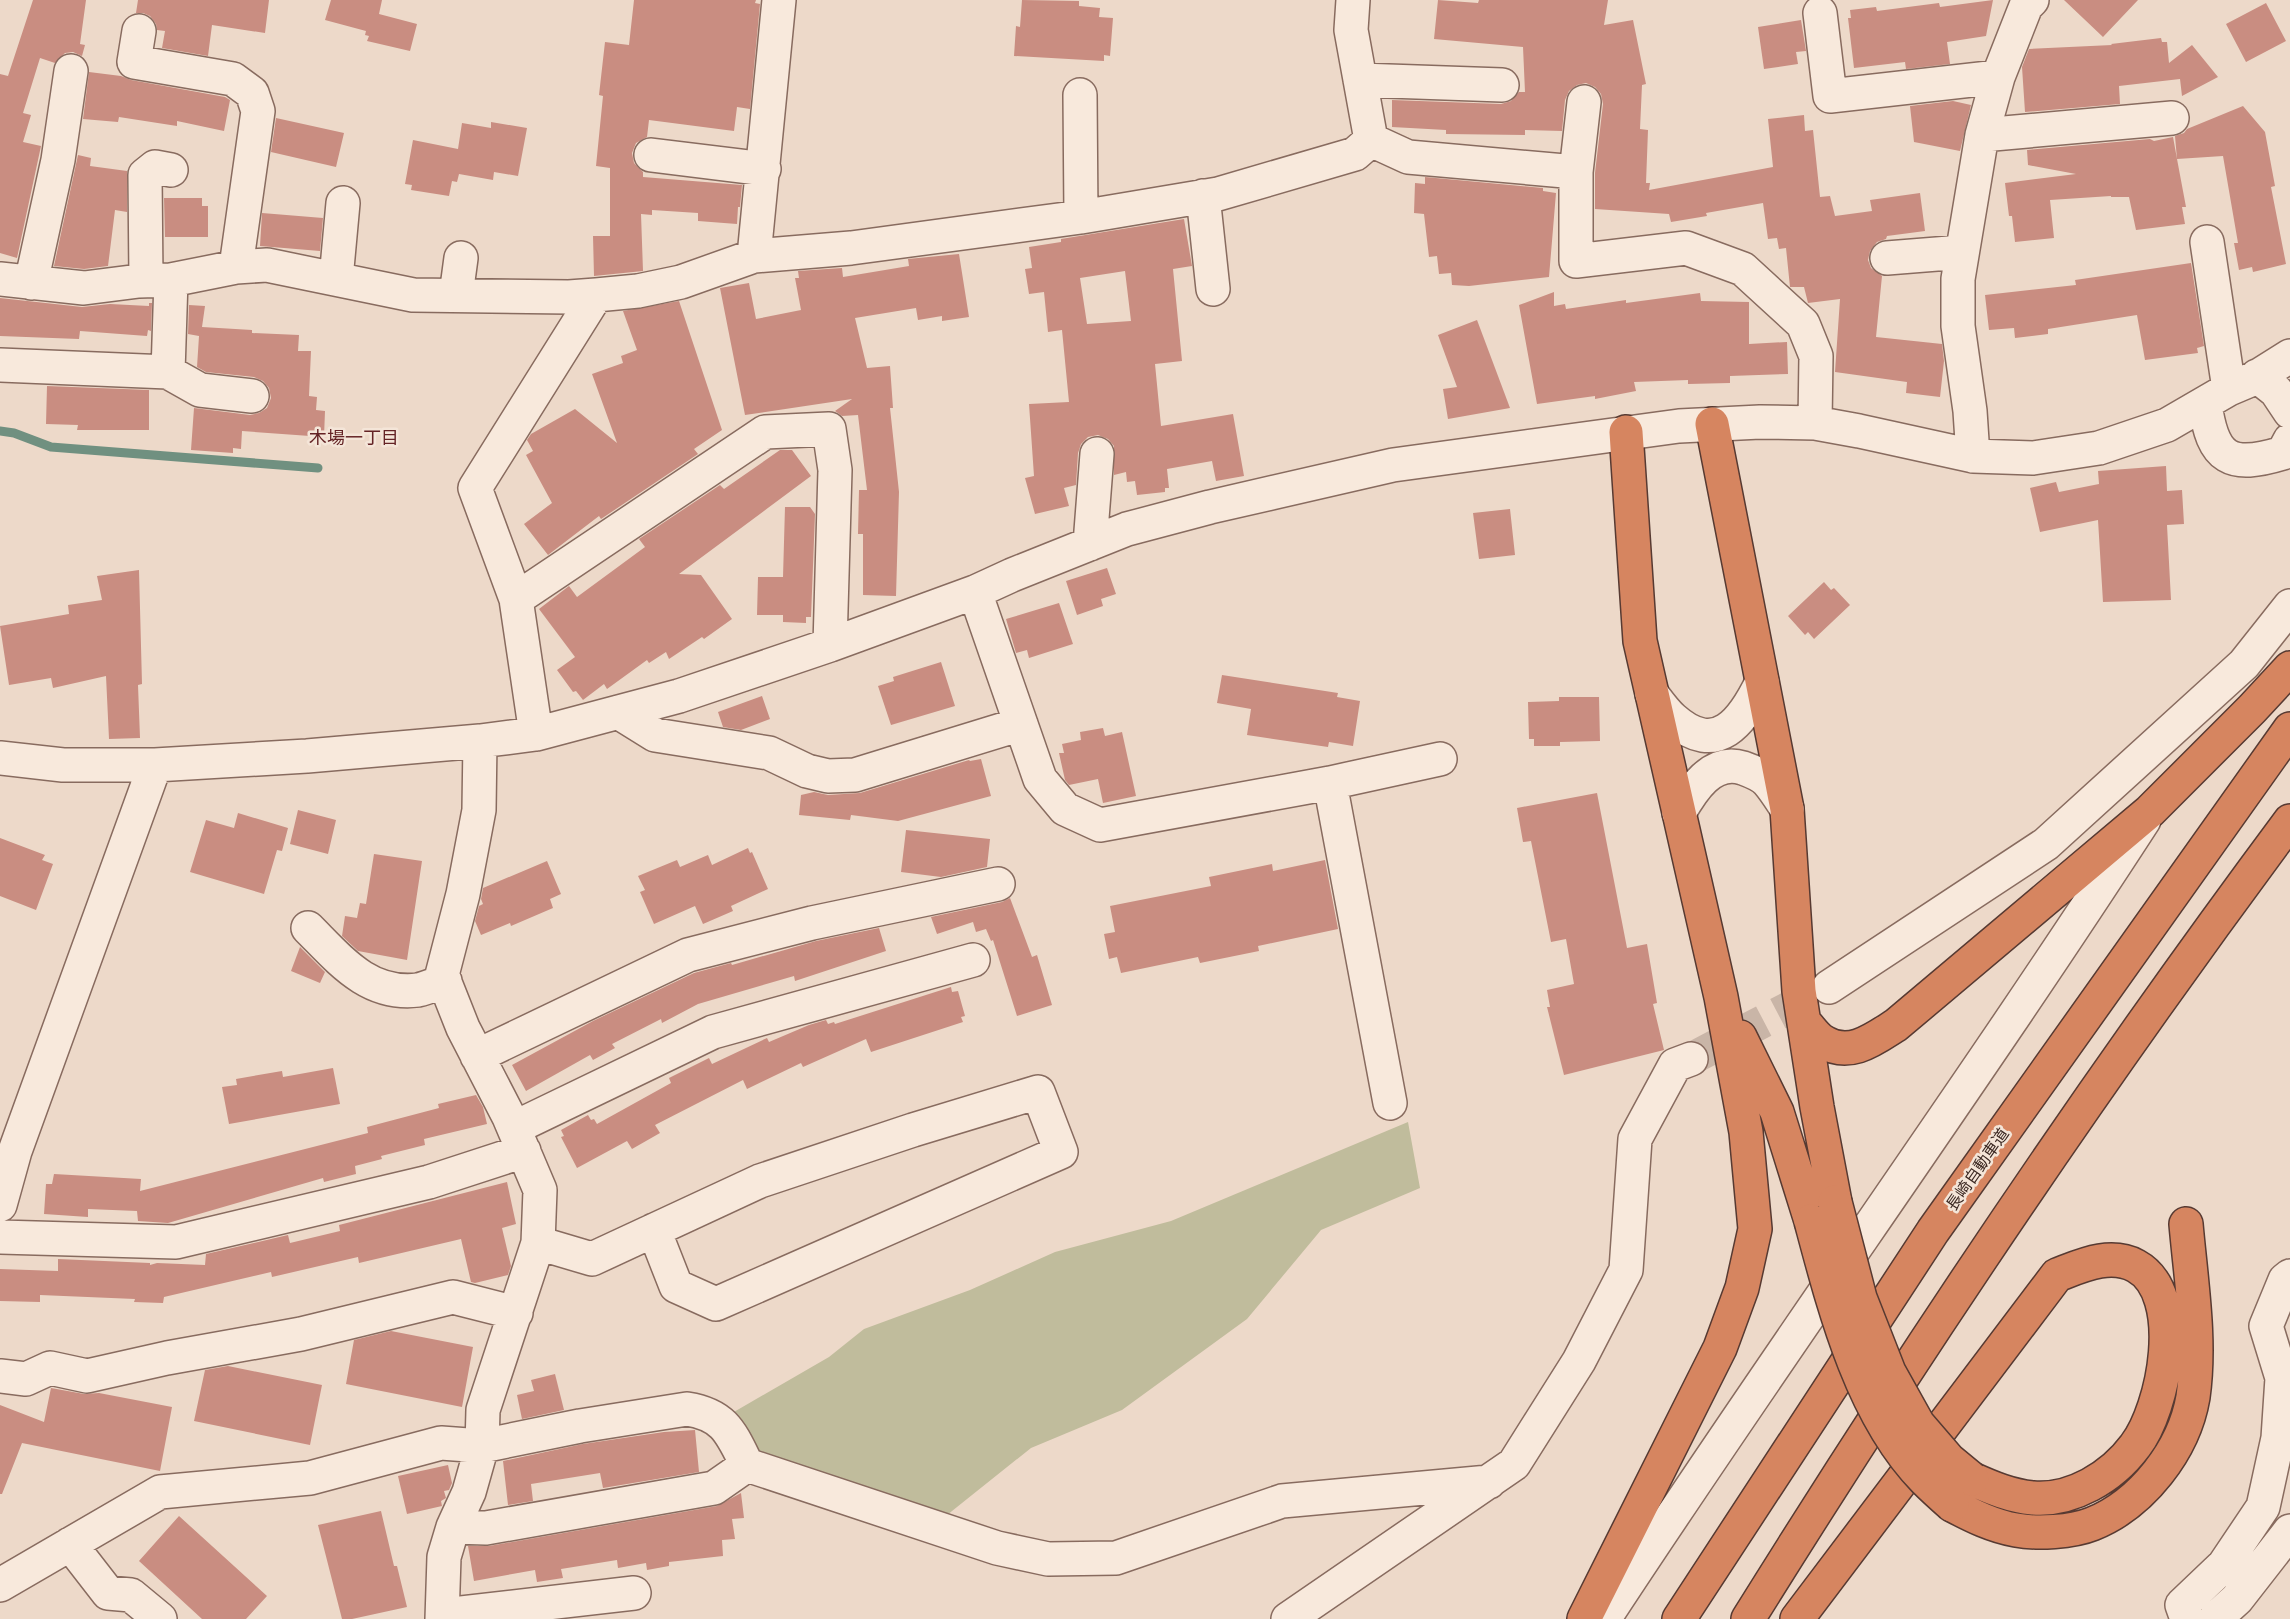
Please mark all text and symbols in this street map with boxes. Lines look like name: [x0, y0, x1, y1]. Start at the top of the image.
district label: 木場一丁目: [309, 425, 399, 449]
street label: 長崎自動車道: [1940, 1123, 2014, 1215]

